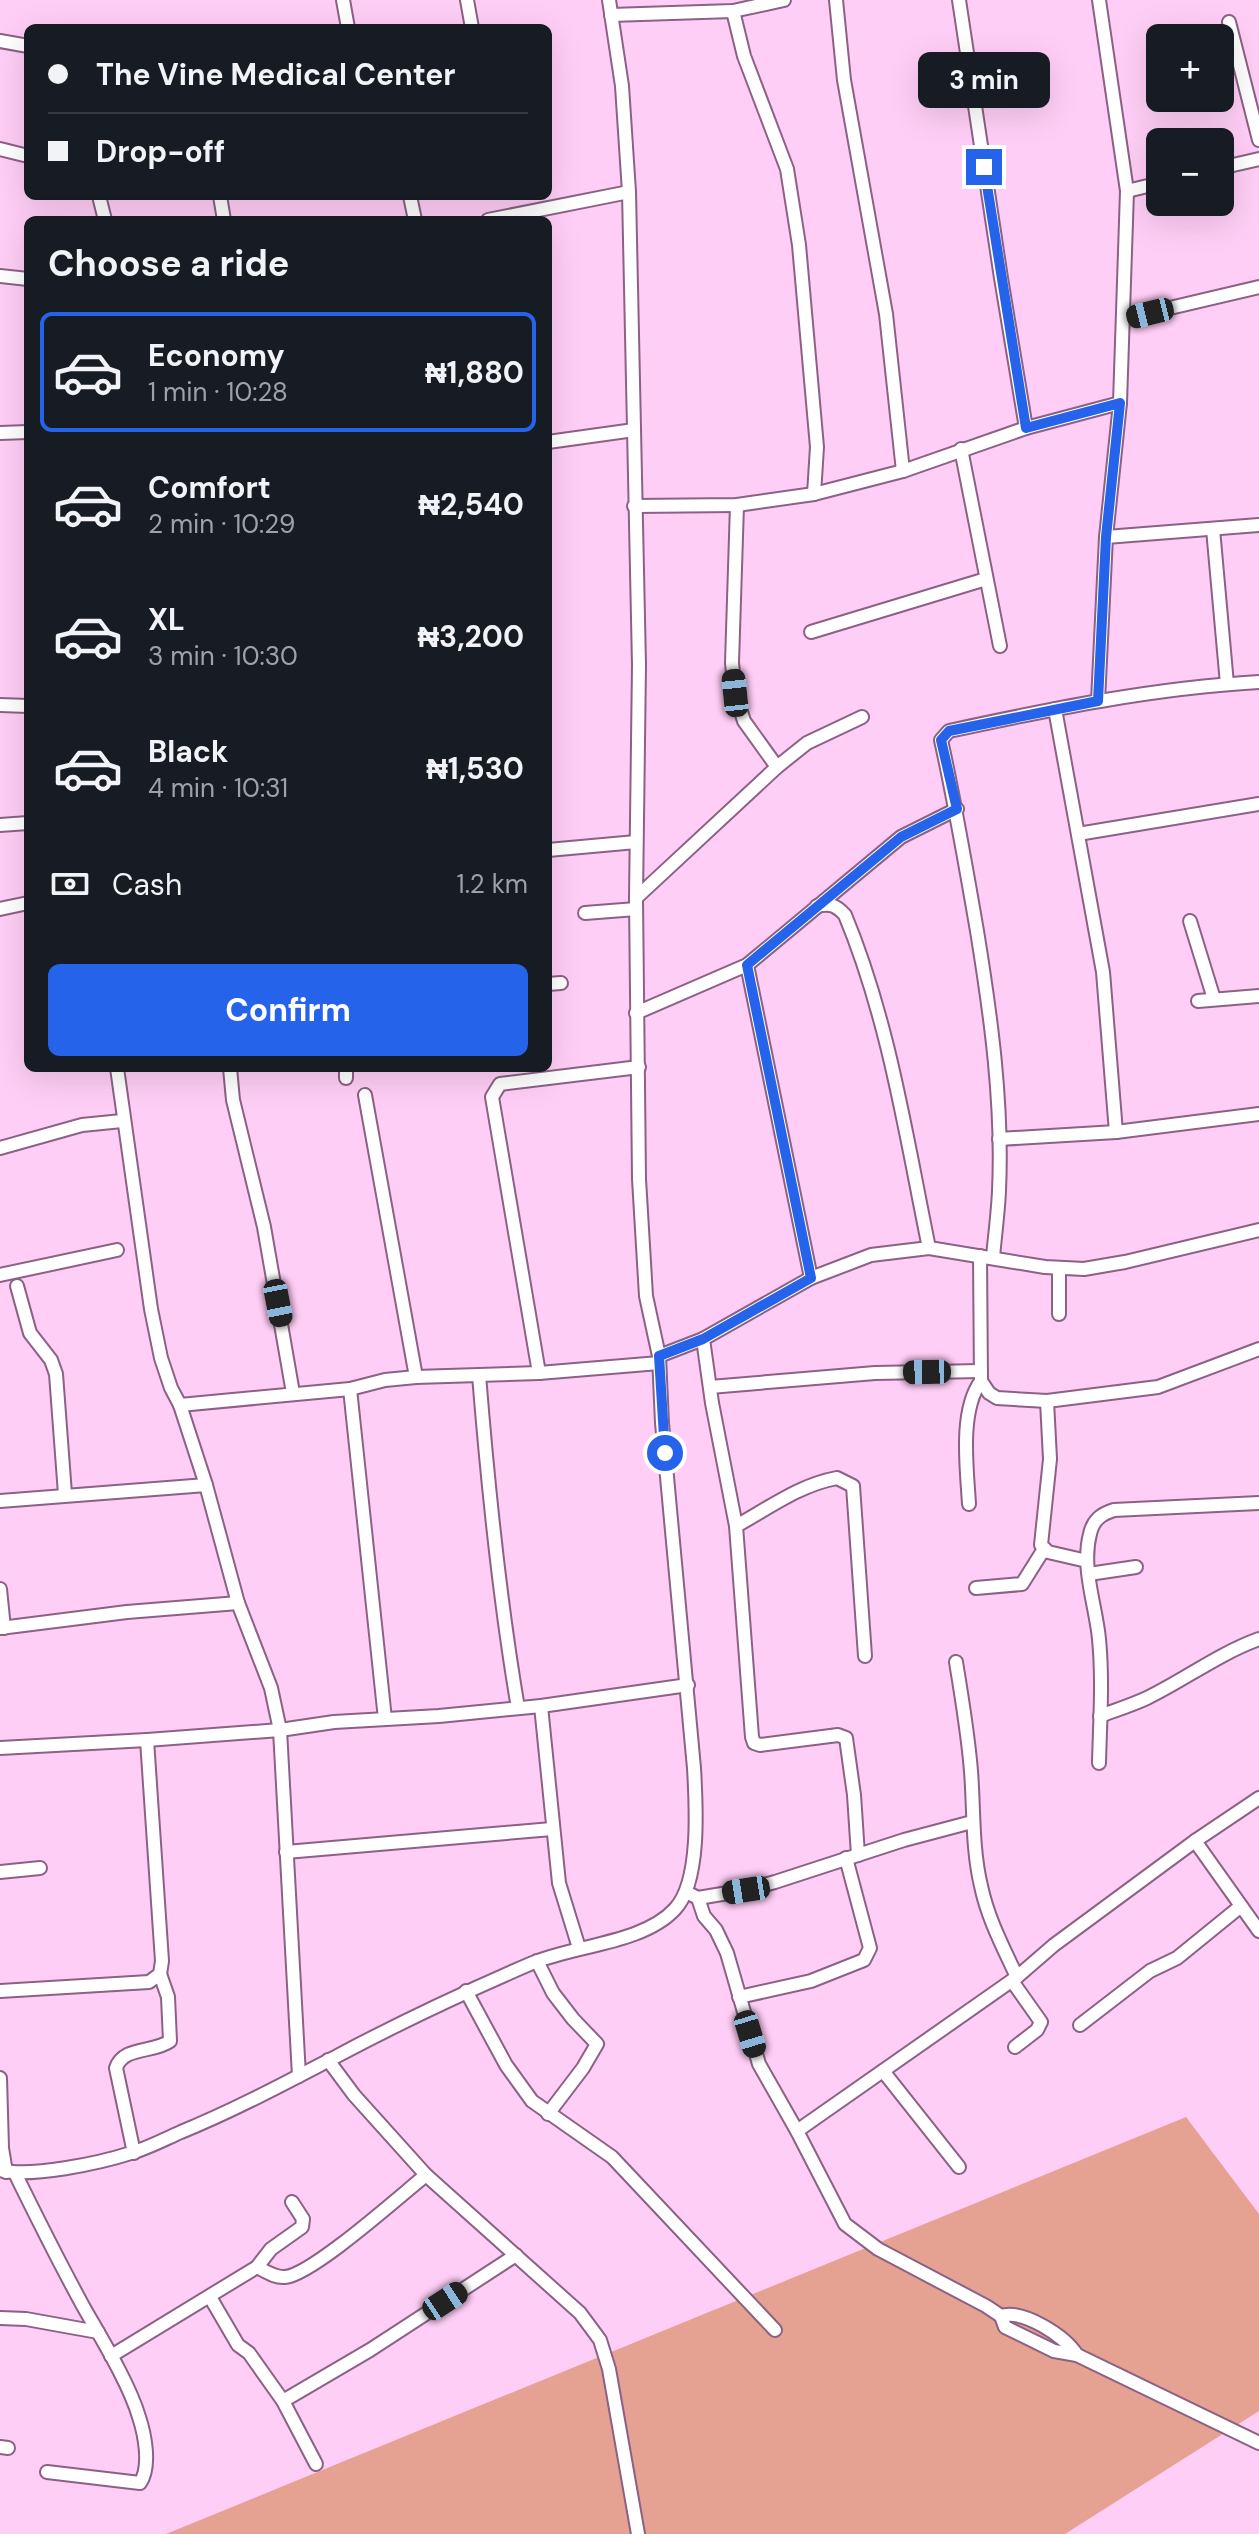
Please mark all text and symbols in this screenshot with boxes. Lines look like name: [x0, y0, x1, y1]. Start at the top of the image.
map controls: [1146, 24, 1234, 216]
button: +: [1146, 24, 1234, 112]
callout: 3 min: [918, 51, 1050, 107]
text: The Vine Medical Center: [96, 55, 456, 94]
text: 3 min: [949, 63, 1019, 97]
button: −: [1146, 128, 1234, 216]
text: Drop-off: [96, 132, 225, 171]
route end: [966, 149, 1002, 185]
text: Choose a ride: [48, 240, 289, 287]
car: [1124, 296, 1176, 330]
icon: car: [52, 336, 124, 408]
text: Economy: [148, 336, 285, 375]
text: ₦1,880: [425, 353, 524, 392]
text: 1 min · 10:28: [148, 375, 288, 409]
icon: car: [52, 468, 124, 540]
text: Comfort: [148, 468, 271, 507]
text: ₦2,540: [418, 485, 524, 524]
text: 2 min · 10:29: [148, 507, 295, 541]
icon: car: [52, 600, 124, 672]
text: XL: [148, 600, 185, 639]
text: ₦3,200: [417, 617, 524, 656]
text: 3 min · 10:30: [148, 639, 298, 673]
car: [721, 668, 749, 718]
icon: car: [52, 732, 124, 804]
text: Black: [148, 732, 228, 771]
text: ₦1,530: [426, 749, 524, 788]
text: 4 min · 10:31: [148, 771, 288, 805]
icon: cash: [48, 862, 92, 906]
text: Cash: [112, 865, 182, 904]
text: 1.2 km: [457, 867, 528, 901]
button: Confirm: [48, 964, 528, 1056]
car: [262, 1277, 294, 1329]
car: [903, 1360, 951, 1384]
route start: [647, 1435, 683, 1471]
car: [720, 1874, 772, 1906]
car: [732, 2008, 768, 2060]
car: [418, 2278, 472, 2324]

